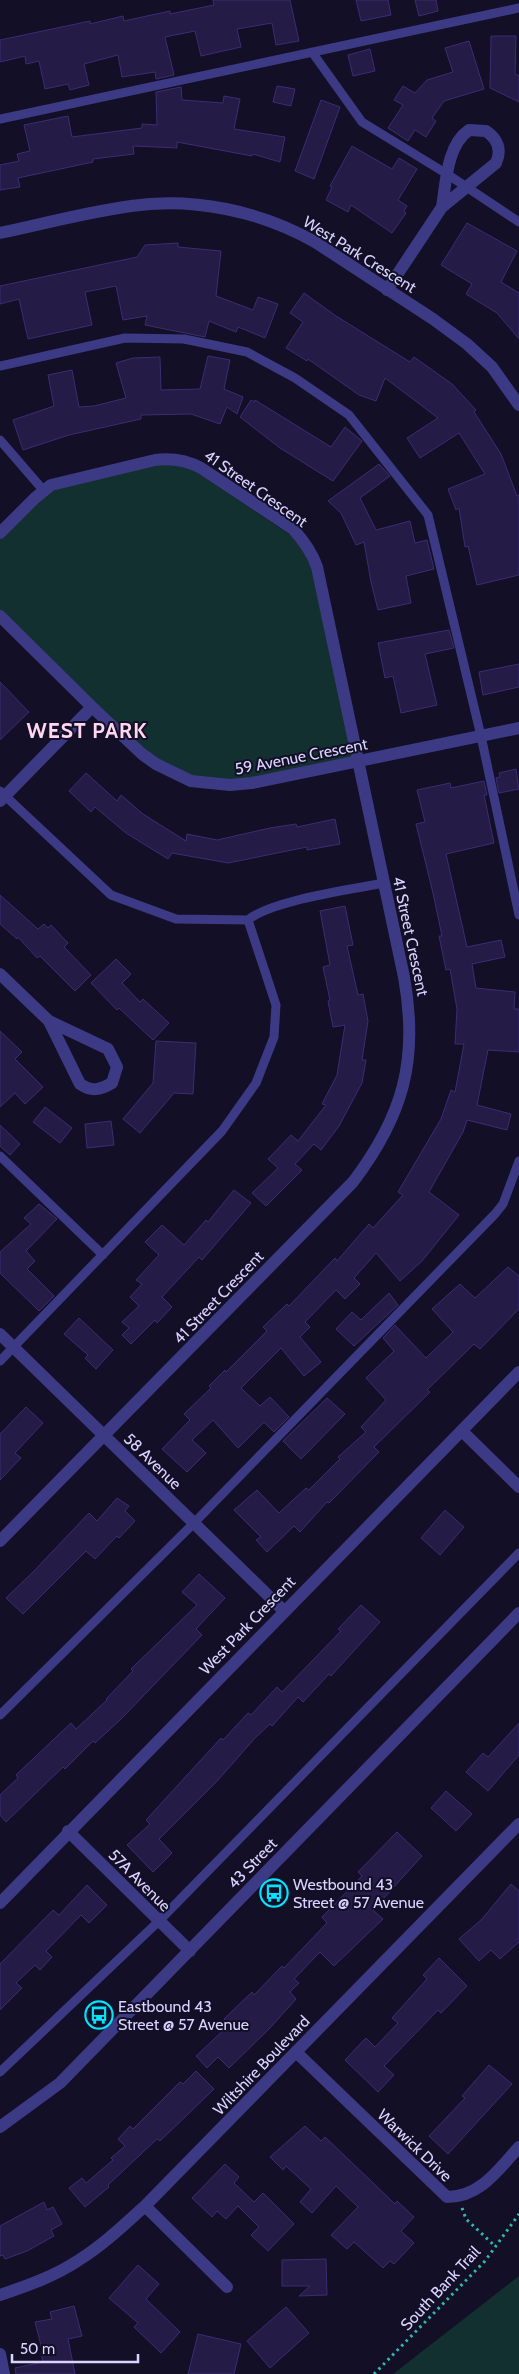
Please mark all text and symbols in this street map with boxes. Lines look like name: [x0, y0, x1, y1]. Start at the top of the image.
street label: West Park Crescent: [300, 212, 420, 297]
street label: 41 Street Crescent: [200, 446, 312, 531]
district label: WEST PARK: [27, 718, 147, 743]
street label: 59 Avenue Crescent: [233, 734, 370, 779]
street label: 41 Street Crescent: [389, 875, 433, 998]
street label: 41 Street Crescent: [169, 1247, 268, 1348]
street label: 58 Avenue: [120, 1429, 185, 1493]
street label: West Park Crescent: [195, 1572, 300, 1679]
street label: 43 Street: [224, 1834, 281, 1892]
street label: 57A Avenue: [105, 1845, 175, 1915]
place label: Westbound 43 Street @ 57 Avenue: [293, 1875, 424, 1912]
bus stop icon: Westbound 43 Street @ 57 Avenue: [259, 1878, 289, 1908]
place label: Eastbound 43 Street @ 57 Avenue: [118, 1997, 249, 2034]
bus stop icon: Eastbound 43 Street @ 57 Avenue: [84, 2000, 114, 2030]
street label: Wiltshire Boulevard: [209, 2012, 314, 2119]
street label: Warwick Drive: [373, 2105, 456, 2186]
street label: South Bank Trail: [397, 2242, 484, 2334]
scale bar: [12, 2332, 139, 2364]
text: 50 m: [20, 2340, 55, 2358]

